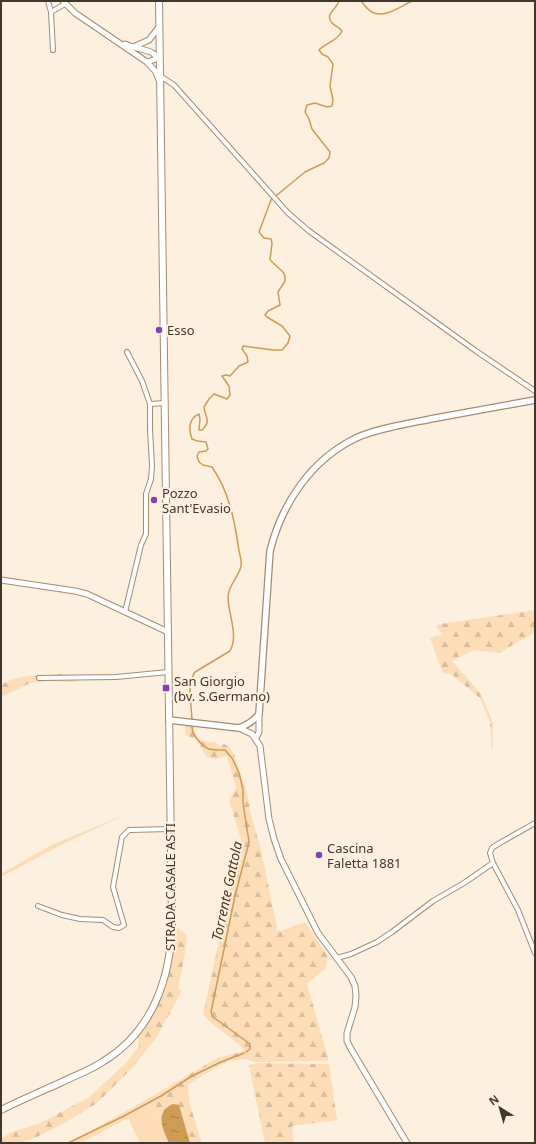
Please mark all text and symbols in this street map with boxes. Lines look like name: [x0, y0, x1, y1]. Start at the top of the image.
place label: Esso: [167, 321, 195, 339]
marker: Esso: [154, 325, 164, 335]
place label: Pozzo Sant'Evasio: [162, 484, 231, 517]
marker: Pozzo Sant'Evasio: [149, 495, 159, 505]
place label: San Giorgio (bv. S.Germano): [174, 672, 270, 705]
marker: San Giorgio (bv. S.Germano): [161, 683, 171, 693]
street label: STRADA CASALE ASTI: [161, 823, 179, 951]
water label: Torrente Gattola: [207, 839, 246, 942]
place label: Cascina Faletta 1881: [327, 839, 402, 872]
marker: Cascina Faletta 1881: [314, 850, 324, 860]
north arrow: [480, 1088, 520, 1128]
text: N: [486, 1091, 502, 1108]

